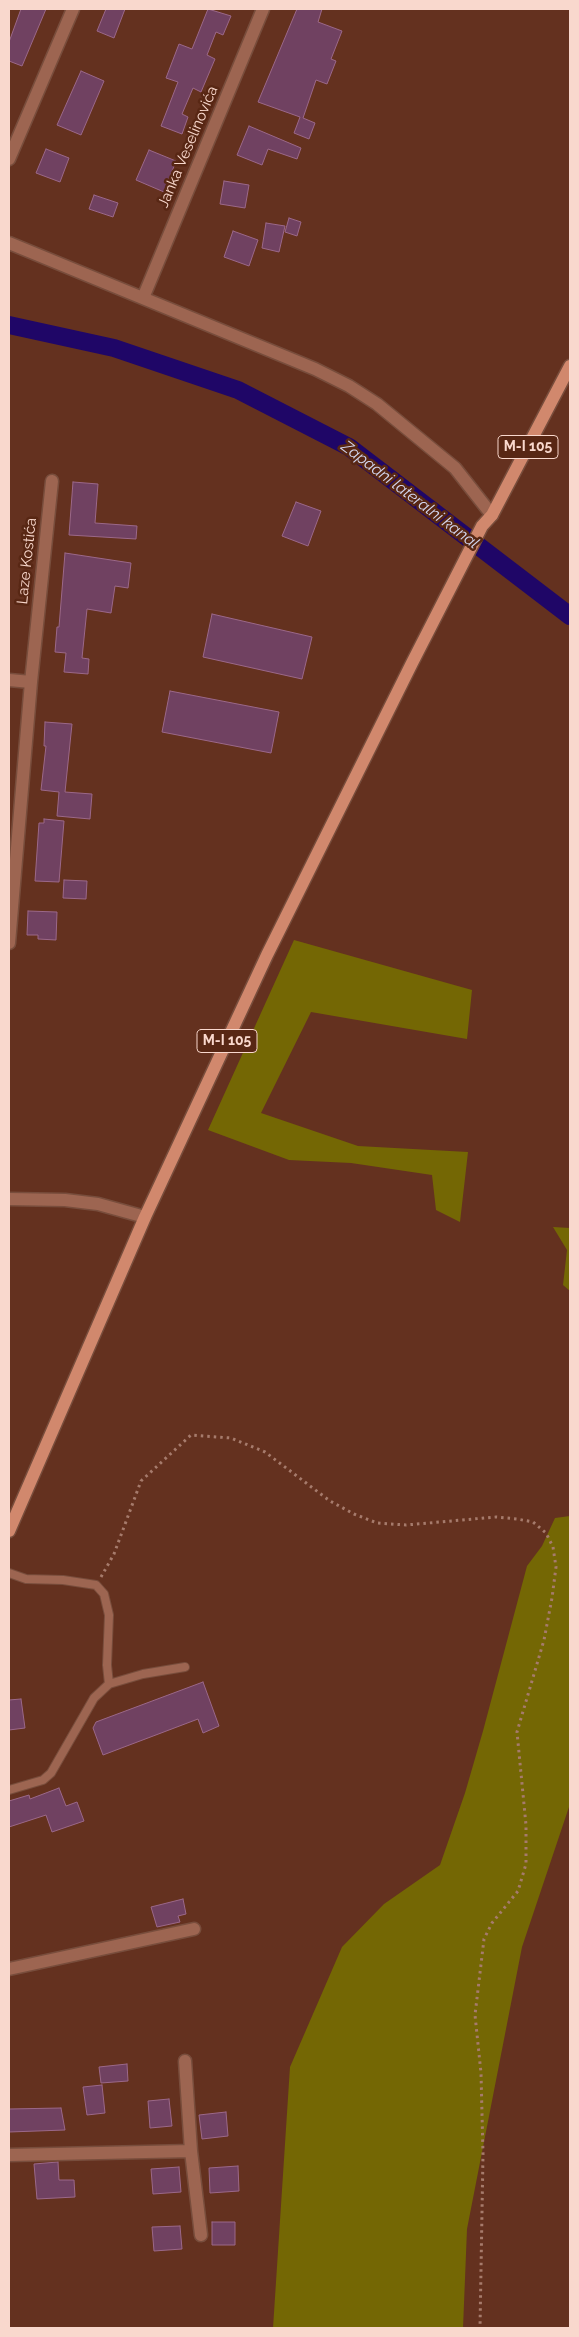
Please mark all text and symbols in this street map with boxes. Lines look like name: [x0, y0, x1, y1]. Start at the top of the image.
street label: Janka Veselinovića: [154, 83, 222, 211]
road number: M-I 105: [498, 436, 558, 458]
water label: Zapadni lateralni kanal: [337, 437, 483, 553]
street label: Laze Kostića: [14, 517, 40, 605]
road number: M-I 105: [197, 1030, 257, 1052]

